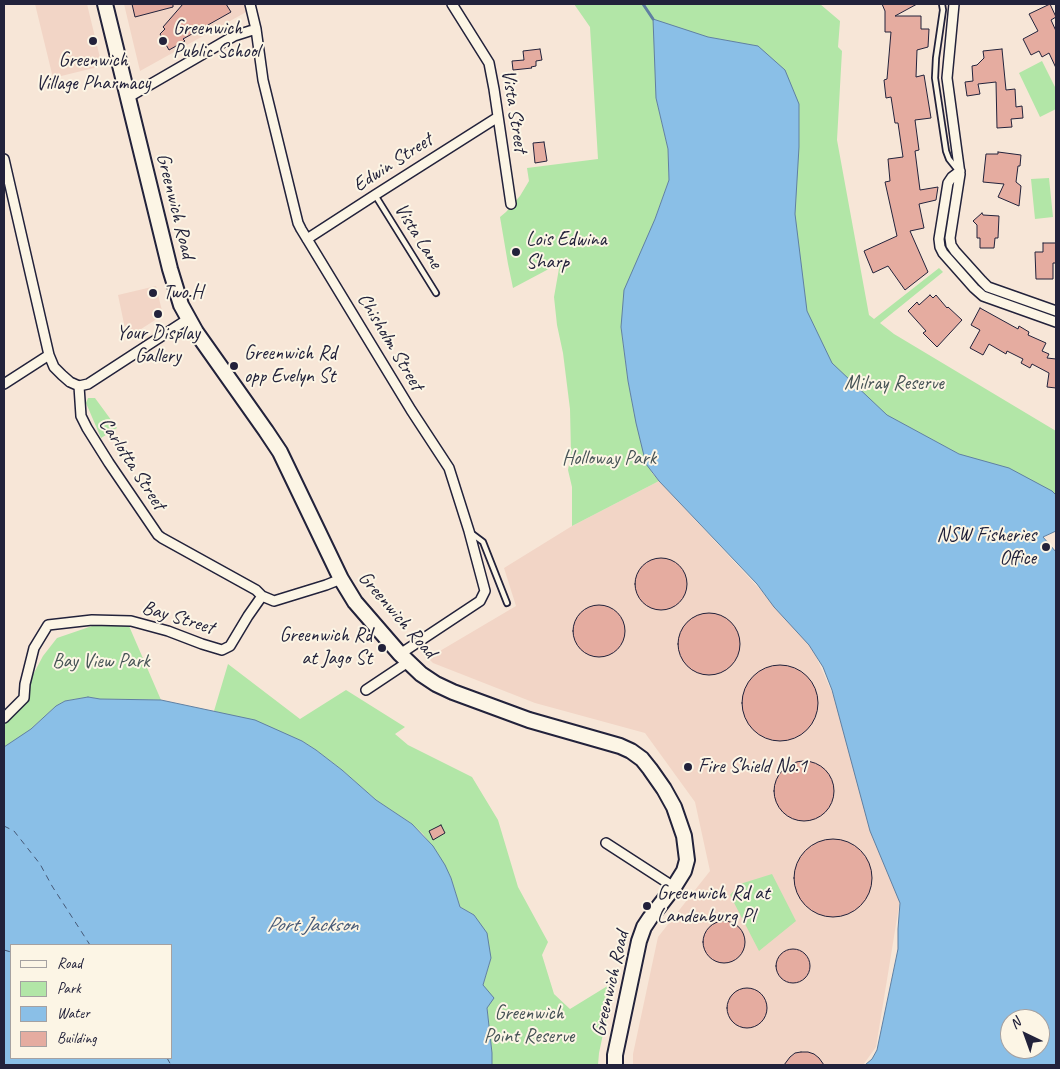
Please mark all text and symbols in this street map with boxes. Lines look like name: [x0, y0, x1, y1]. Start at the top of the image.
place label: Greenwich Public School: [173, 17, 260, 64]
marker: Greenwich Village Pharmacy: [87, 35, 99, 47]
marker: Greenwich Public School: [157, 35, 169, 47]
place label: Greenwich Village Pharmacy: [36, 49, 150, 96]
street label: Vista Street: [496, 68, 532, 154]
street label: Edwin Street: [349, 128, 437, 198]
street label: Greenwich Road: [150, 151, 200, 261]
street label: Vista Lane: [389, 199, 447, 273]
place label: Lois Edwina Sharp: [526, 228, 607, 275]
marker: Lois Edwina Sharp: [510, 246, 522, 258]
place label: Two.H: [163, 281, 203, 305]
marker: Two.H: [147, 287, 159, 299]
street label: Chisholm Street: [352, 289, 428, 395]
marker: Your Display Gallery: [152, 308, 164, 320]
place label: Your Display Gallery: [116, 322, 200, 369]
place label: Greenwich Rd opp Evelyn St: [244, 342, 336, 389]
marker: Greenwich Rd opp Evelyn St: [228, 360, 240, 372]
park label: Milray Reserve: [844, 372, 944, 396]
street label: Carlotta Street: [93, 413, 171, 515]
park label: Holloway Park: [562, 447, 656, 471]
place label: NSW Fisheries Office: [937, 524, 1036, 571]
marker: NSW Fisheries Office: [1040, 541, 1052, 553]
street label: Greenwich Road: [353, 567, 441, 663]
street label: Bay Street: [139, 596, 217, 640]
place label: Greenwich Rd at Jago St: [280, 624, 372, 671]
marker: Greenwich Rd at Jago St: [376, 642, 388, 654]
park label: Bay View Park: [52, 650, 150, 674]
place label: Fire Shield No.1: [698, 755, 807, 779]
marker: Fire Shield No.1: [682, 761, 694, 773]
place label: Greenwich Rd at Landenburg Pl: [657, 882, 770, 929]
marker: Greenwich Rd at Landenburg Pl: [641, 900, 653, 912]
water label: Port Jackson: [267, 912, 357, 938]
street label: Greenwich Road: [587, 929, 635, 1039]
legend: [10, 944, 172, 1059]
text: Road: [57, 954, 82, 973]
text: Park: [57, 979, 81, 998]
park label: Greenwich Point Reserve: [484, 1002, 574, 1049]
text: Water: [57, 1004, 90, 1023]
north arrow: [1000, 1009, 1050, 1059]
text: N: [1006, 1014, 1024, 1032]
text: Building: [57, 1029, 96, 1048]

